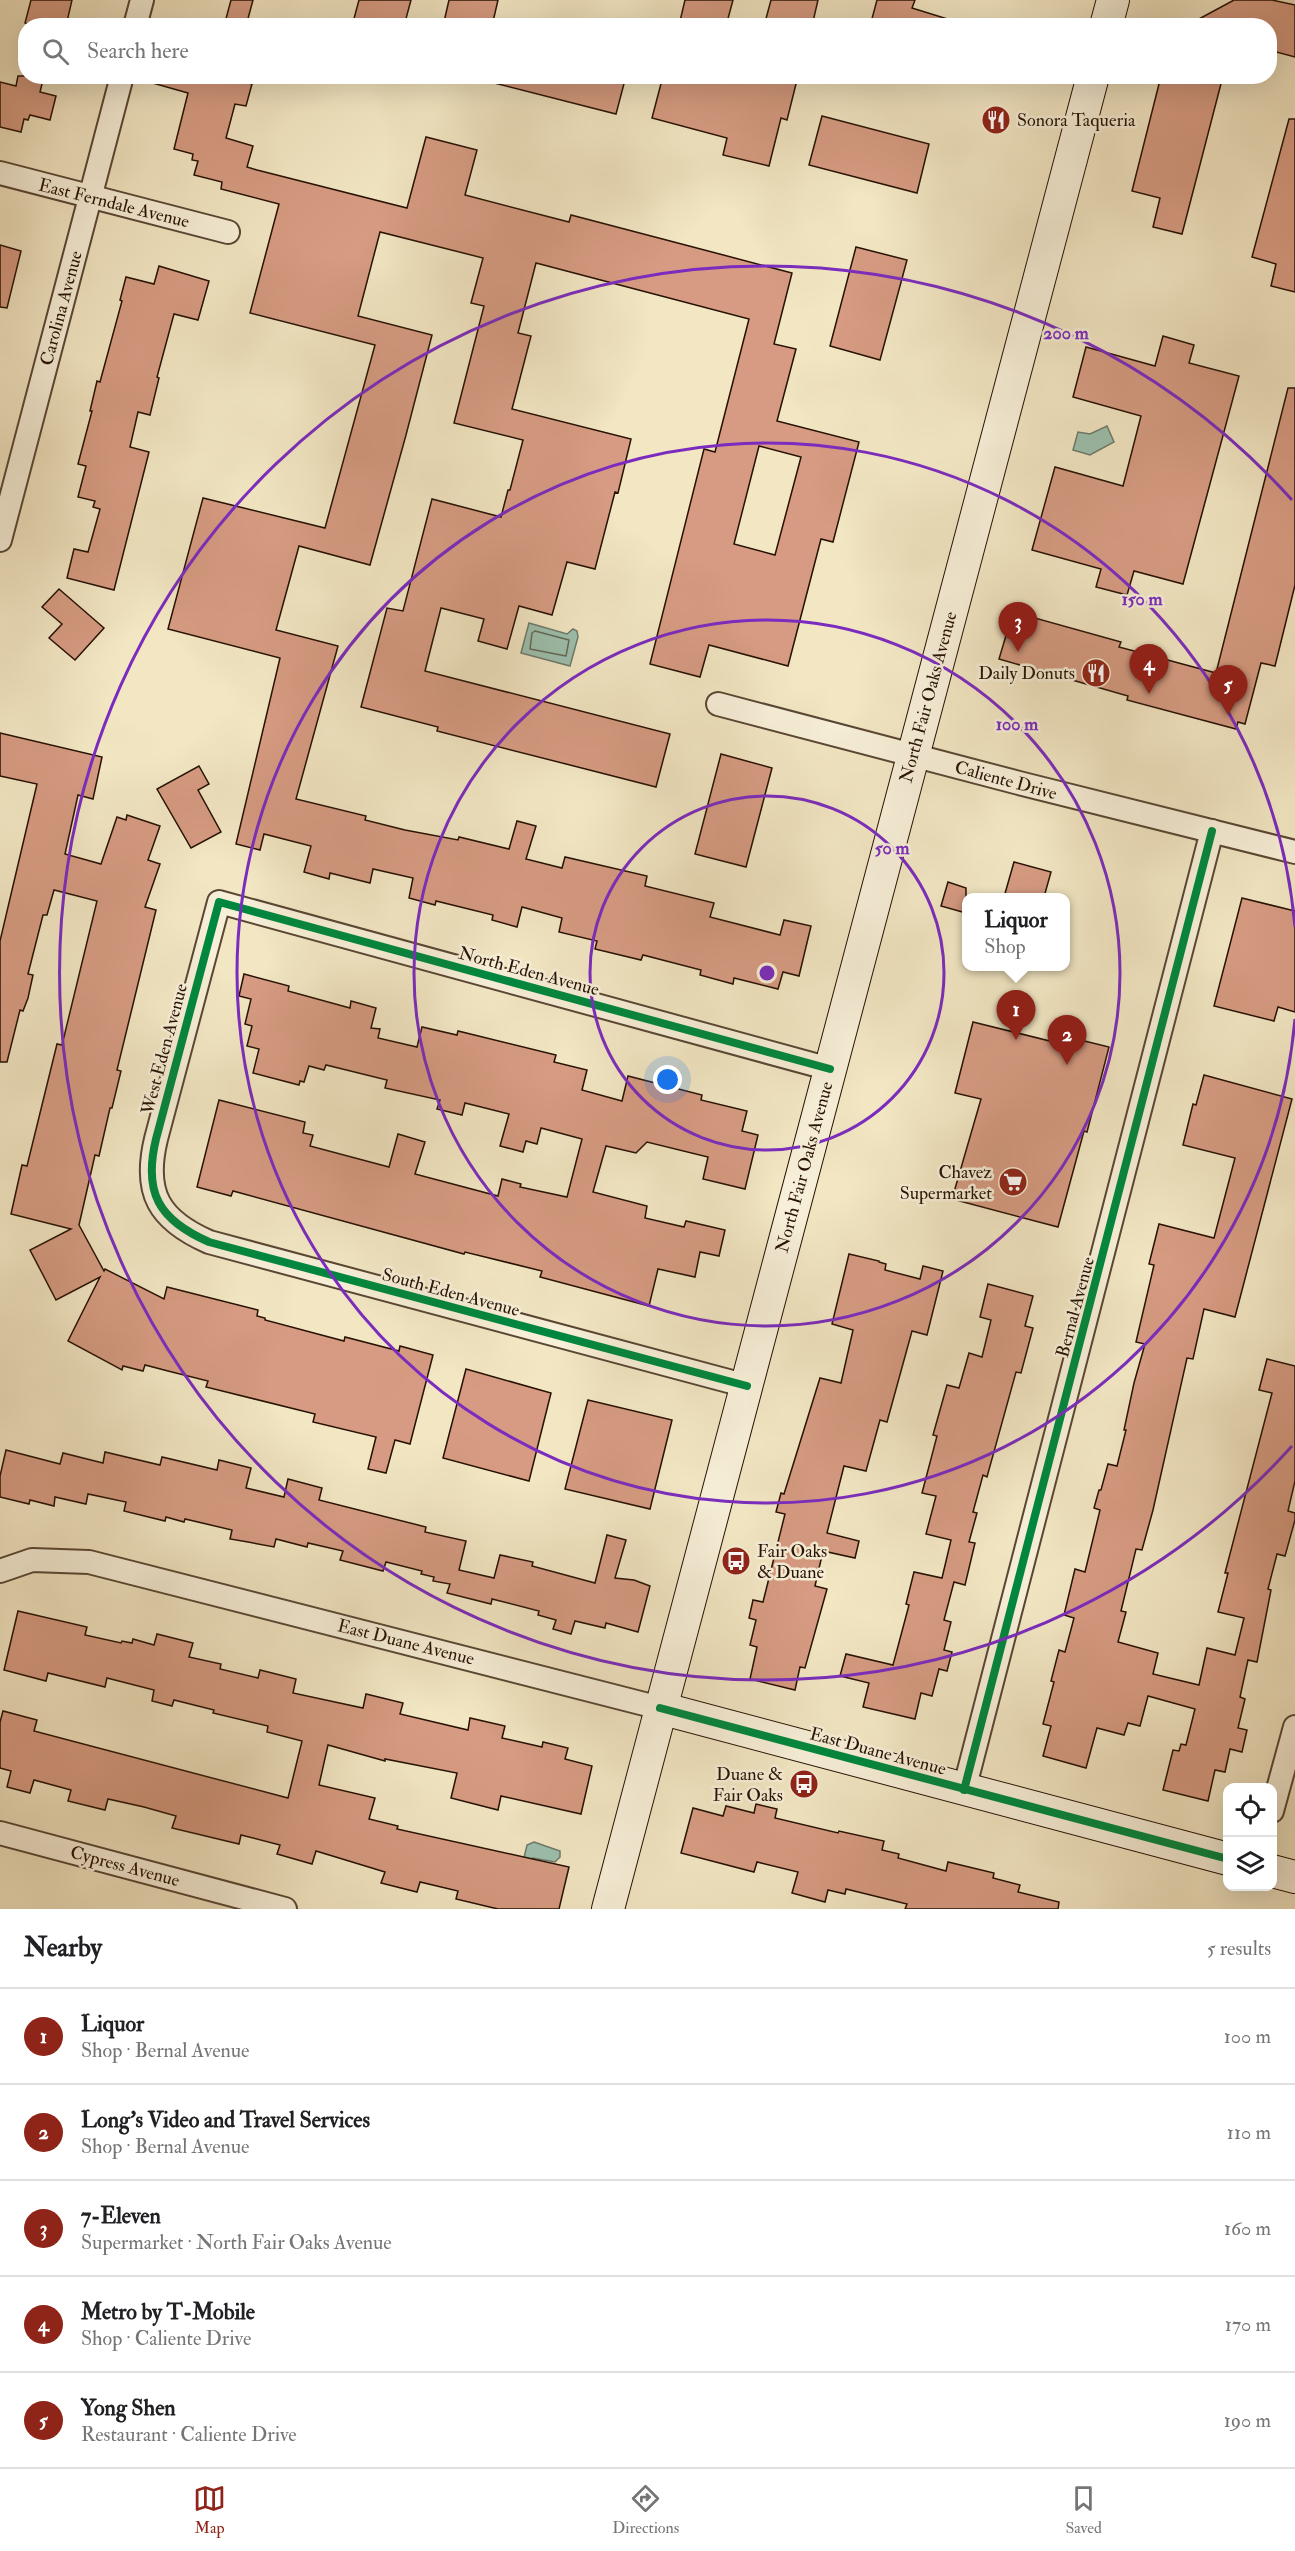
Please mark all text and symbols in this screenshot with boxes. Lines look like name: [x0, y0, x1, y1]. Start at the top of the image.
search box: [18, 18, 1277, 84]
icon: search: [39, 35, 72, 68]
text: Search here: [87, 37, 189, 65]
restaurant icon: Sonora Taqueria: [980, 104, 1012, 136]
place label: Sonora Taqueria: [1017, 109, 1136, 132]
street label: East Ferndale Avenue: [36, 174, 192, 233]
street label: Carolina Avenue: [35, 248, 88, 368]
text: 200 m: [1043, 322, 1090, 345]
text: 150 m: [1121, 588, 1164, 611]
pin: 3: [998, 602, 1038, 652]
street label: North Fair Oaks Avenue: [895, 609, 963, 785]
pin: 4: [1130, 644, 1168, 694]
restaurant icon: Daily Donuts: [1080, 657, 1112, 689]
place label: Daily Donuts: [978, 662, 1075, 685]
pin: 5: [1208, 666, 1248, 715]
text: 100 m: [996, 713, 1039, 736]
street label: Caliente Drive: [952, 756, 1060, 805]
text: 50 m: [875, 837, 910, 860]
popup: [962, 893, 1070, 971]
text: Liquor: [984, 906, 1048, 934]
text: Shop: [984, 934, 1026, 959]
street label: North Eden Avenue: [456, 942, 602, 1001]
centre of rings: [757, 963, 777, 983]
street label: West Eden Avenue: [136, 981, 193, 1118]
pin: 1: [996, 990, 1036, 1040]
pin: 2: [1048, 1016, 1086, 1065]
your location: [653, 1065, 682, 1094]
street label: North Fair Oaks Avenue: [771, 1079, 839, 1255]
place label: Chavez Supermarket: [900, 1161, 992, 1205]
supermarket icon: Chavez Supermarket: [997, 1166, 1029, 1198]
street label: Bernal Avenue: [1051, 1254, 1100, 1360]
street label: South Eden Avenue: [380, 1263, 523, 1322]
place label: Fair Oaks & Duane: [757, 1540, 827, 1584]
bus stop icon: Fair Oaks & Duane: [720, 1545, 752, 1577]
street label: East Duane Avenue: [335, 1614, 477, 1671]
street label: East Duane Avenue: [807, 1722, 949, 1781]
place label: Duane & Fair Oaks: [713, 1763, 783, 1807]
bus stop icon: Duane & Fair Oaks: [788, 1768, 820, 1800]
map controls: [1223, 1783, 1277, 1891]
button: locate: [1223, 1783, 1277, 1837]
button: layers: [1223, 1837, 1277, 1891]
street label: Cypress Avenue: [68, 1841, 183, 1892]
text: Nearby: [24, 1932, 102, 1964]
text: 5 results: [1207, 1936, 1271, 1961]
text: Liquor: [81, 2010, 144, 2038]
text: 1: [40, 2024, 47, 2049]
text: 100 m: [1224, 2024, 1271, 2049]
text: Shop · Bernal Avenue: [81, 2038, 249, 2063]
text: Long's Video and Travel Services: [81, 2106, 370, 2134]
text: 2: [38, 2120, 49, 2145]
text: 110 m: [1227, 2120, 1271, 2145]
text: Shop · Bernal Avenue: [81, 2134, 249, 2159]
text: 7-Eleven: [81, 2202, 161, 2230]
text: 3: [40, 2216, 47, 2241]
text: 160 m: [1224, 2216, 1271, 2241]
text: Supermarket · North Fair Oaks Avenue: [81, 2230, 392, 2255]
text: Metro by T-Mobile: [81, 2298, 255, 2326]
text: 4: [38, 2312, 49, 2337]
text: 170 m: [1225, 2312, 1271, 2337]
text: Shop · Caliente Drive: [81, 2326, 251, 2351]
text: Yong Shen: [81, 2394, 176, 2422]
text: 5: [39, 2408, 48, 2433]
text: 190 m: [1224, 2408, 1271, 2433]
text: Restaurant · Caliente Drive: [81, 2422, 297, 2447]
tab: Map: [193, 2482, 226, 2538]
tab: Directions: [612, 2482, 679, 2538]
tab: Saved: [1065, 2482, 1102, 2538]

